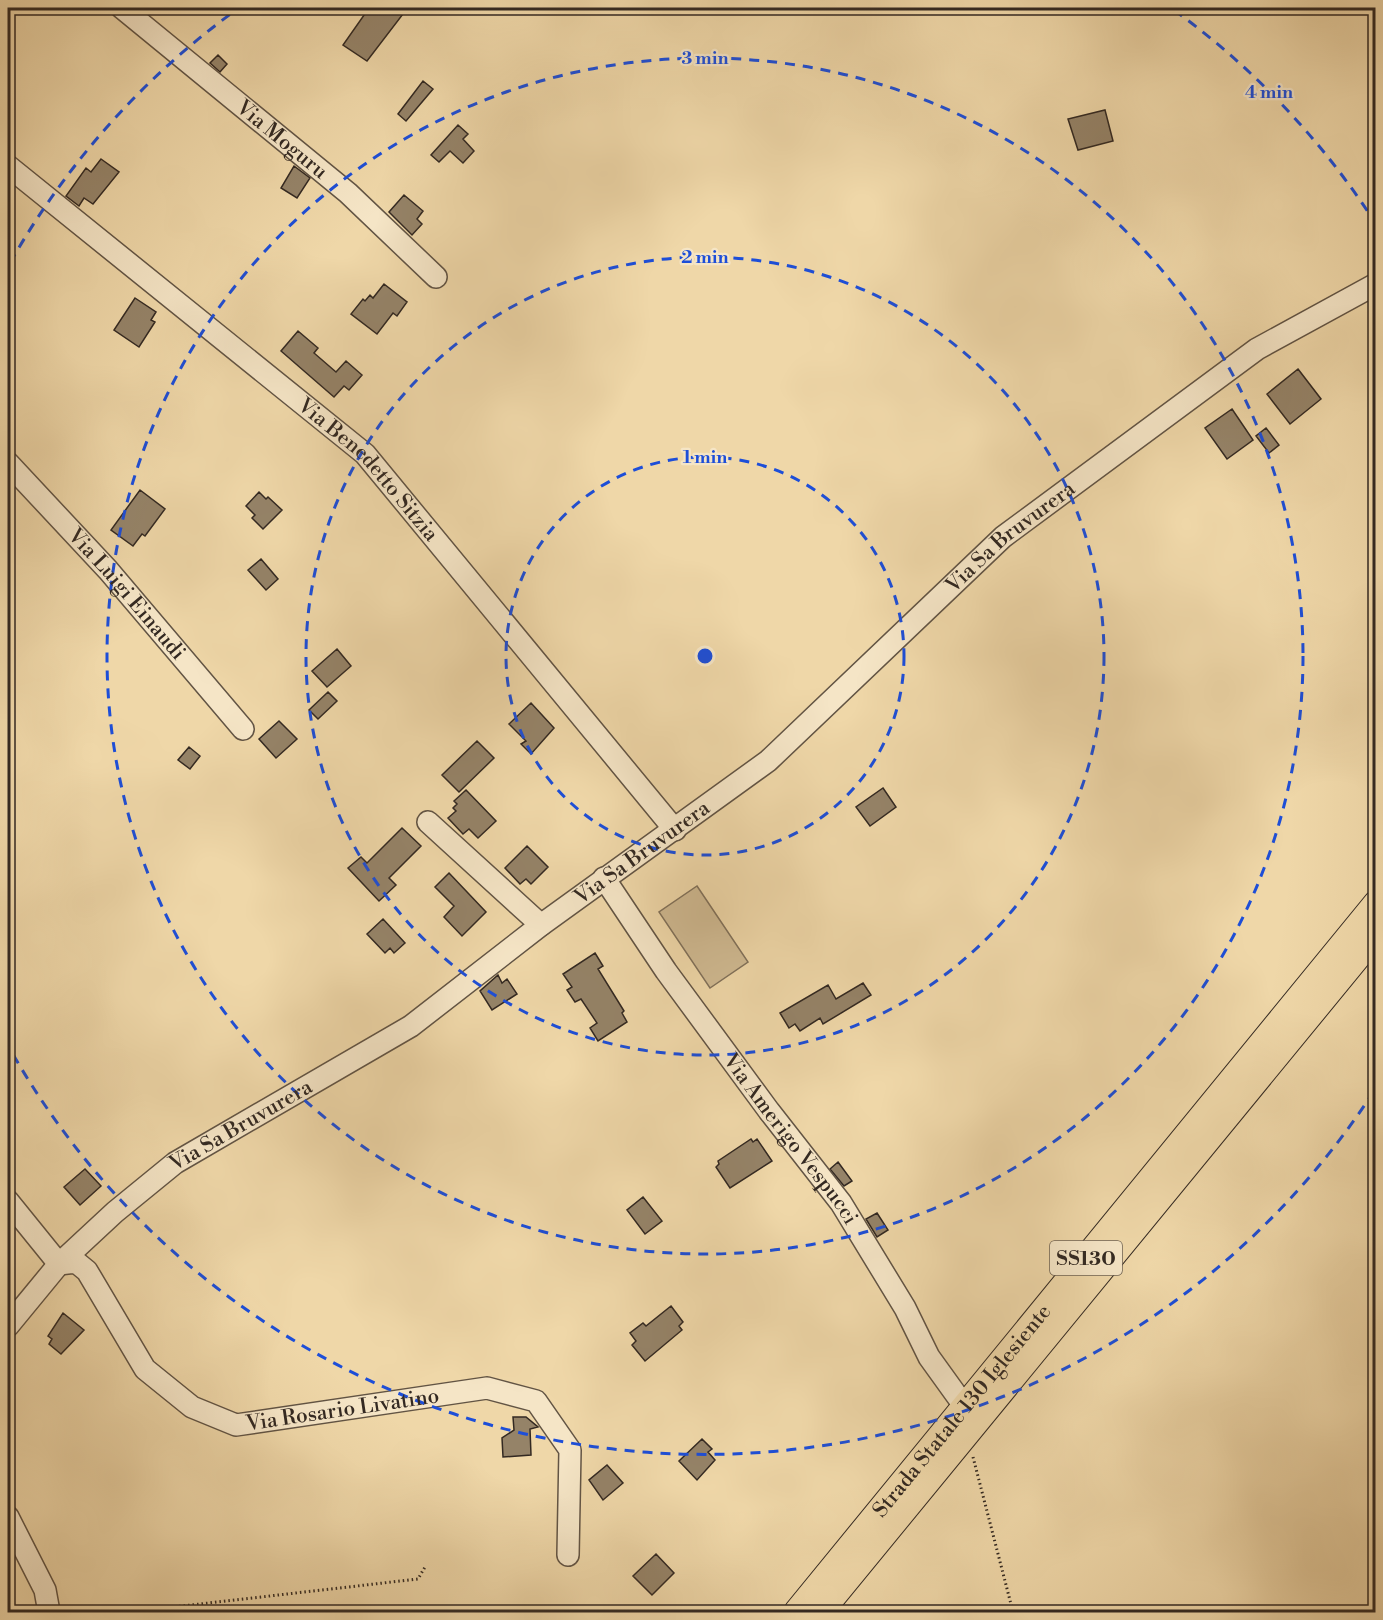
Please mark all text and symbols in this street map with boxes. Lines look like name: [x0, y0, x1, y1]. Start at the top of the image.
text: 3 min: [682, 47, 728, 70]
text: 4 min: [1245, 81, 1293, 104]
street label: Via Moguru: [230, 94, 333, 185]
text: 2 min: [681, 246, 729, 269]
street label: Via Benedetto Sitzia: [291, 392, 444, 547]
text: 1 min: [683, 446, 727, 469]
street label: Via Sa Bruvurera: [940, 476, 1081, 599]
street label: Via Luigi Einaudi: [61, 523, 191, 666]
centre of rings: [695, 646, 715, 666]
street label: Via Sa Bruvurera: [569, 795, 715, 911]
street label: Via Amerigo Vespucci: [717, 1048, 863, 1230]
street label: Via Sa Bruvurera: [164, 1074, 317, 1178]
road number: SS130: [1050, 1241, 1122, 1275]
street label: Strada Statale 130 Iglesiente: [868, 1299, 1057, 1523]
street label: Via Rosario Livatino: [243, 1383, 441, 1437]

